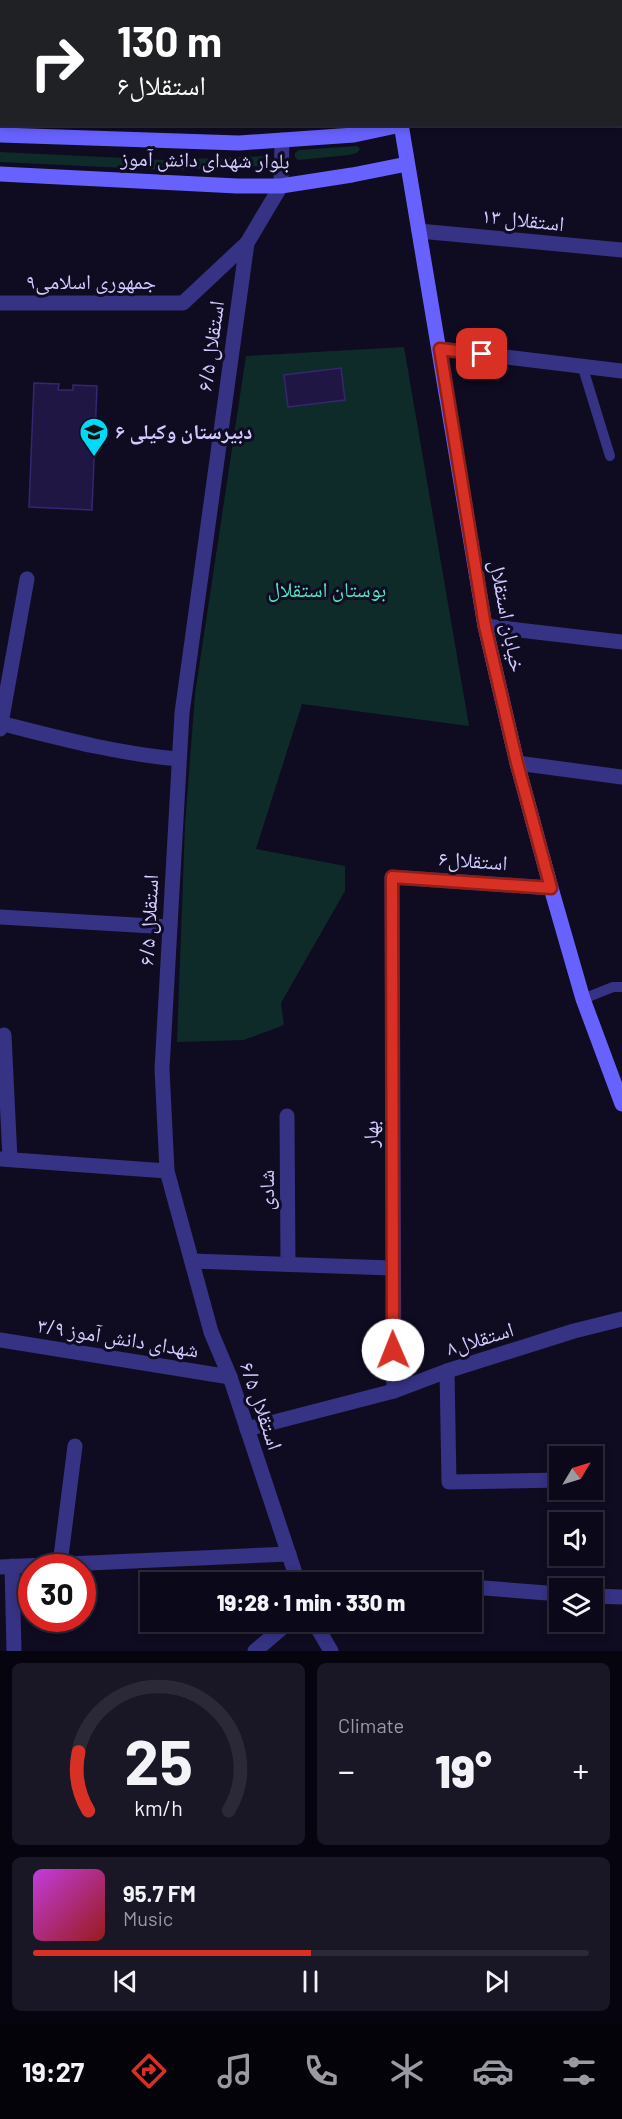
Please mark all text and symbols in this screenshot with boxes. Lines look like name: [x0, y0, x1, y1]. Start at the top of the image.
text: 130 m: [117, 15, 222, 65]
icon: right: [18, 24, 96, 102]
text: استقلال۶: [117, 68, 206, 100]
street label: بلوار شهدای دانش آموز: [119, 145, 290, 174]
street label: استقلال ۱۳: [481, 202, 566, 236]
street label: جمهوری اسلامی۹: [26, 268, 156, 295]
street label: استقلال ۶/۵: [191, 299, 229, 393]
pin: [456, 328, 507, 379]
icon: arrive: [465, 337, 498, 370]
school or university icon: دبیرستان وکیلی ۶: [78, 416, 110, 458]
place label: دبیرستان وکیلی ۶: [115, 418, 252, 445]
street label: خیابان استقلال: [484, 558, 532, 674]
park label: بوستان استقلال: [268, 576, 386, 602]
street label: استقلال۶: [438, 845, 509, 875]
street label: استقلال ۶/۵: [133, 874, 163, 966]
street label: بهار: [357, 1120, 383, 1149]
street label: شادی: [253, 1170, 279, 1210]
street label: شهدای دانش آموز ۳/۹: [35, 1311, 201, 1364]
street label: استقلال۸: [443, 1315, 517, 1361]
position arrow: [361, 1318, 425, 1382]
street label: استقلال ۶/۵: [235, 1358, 289, 1453]
north arrow: [549, 1446, 603, 1500]
map controls: [549, 1446, 603, 1632]
button: sound: [549, 1512, 603, 1566]
speed limit sign: 30: [18, 1554, 96, 1632]
button: layers: [549, 1578, 603, 1632]
text: 19:28 · 1 min · 330 m: [217, 1589, 405, 1615]
text: Climate: [338, 1713, 404, 1737]
text: 25: [124, 1723, 193, 1797]
text: 19°: [435, 1743, 492, 1797]
text: −: [338, 1750, 355, 1790]
text: +: [573, 1750, 589, 1790]
text: km/h: [134, 1795, 183, 1820]
text: 95.7 FM: [123, 1880, 196, 1906]
text: Music: [123, 1906, 173, 1930]
icon: previous: [109, 1965, 142, 1998]
icon: pause: [294, 1965, 327, 1998]
icon: next: [480, 1965, 513, 1998]
icon: directions: [128, 2050, 170, 2092]
icon: music: [214, 2050, 256, 2092]
icon: phone: [300, 2050, 342, 2092]
icon: climate: [386, 2050, 428, 2092]
icon: car: [472, 2050, 514, 2092]
icon: filters: [558, 2050, 600, 2092]
text: 19:27: [22, 2055, 84, 2087]

